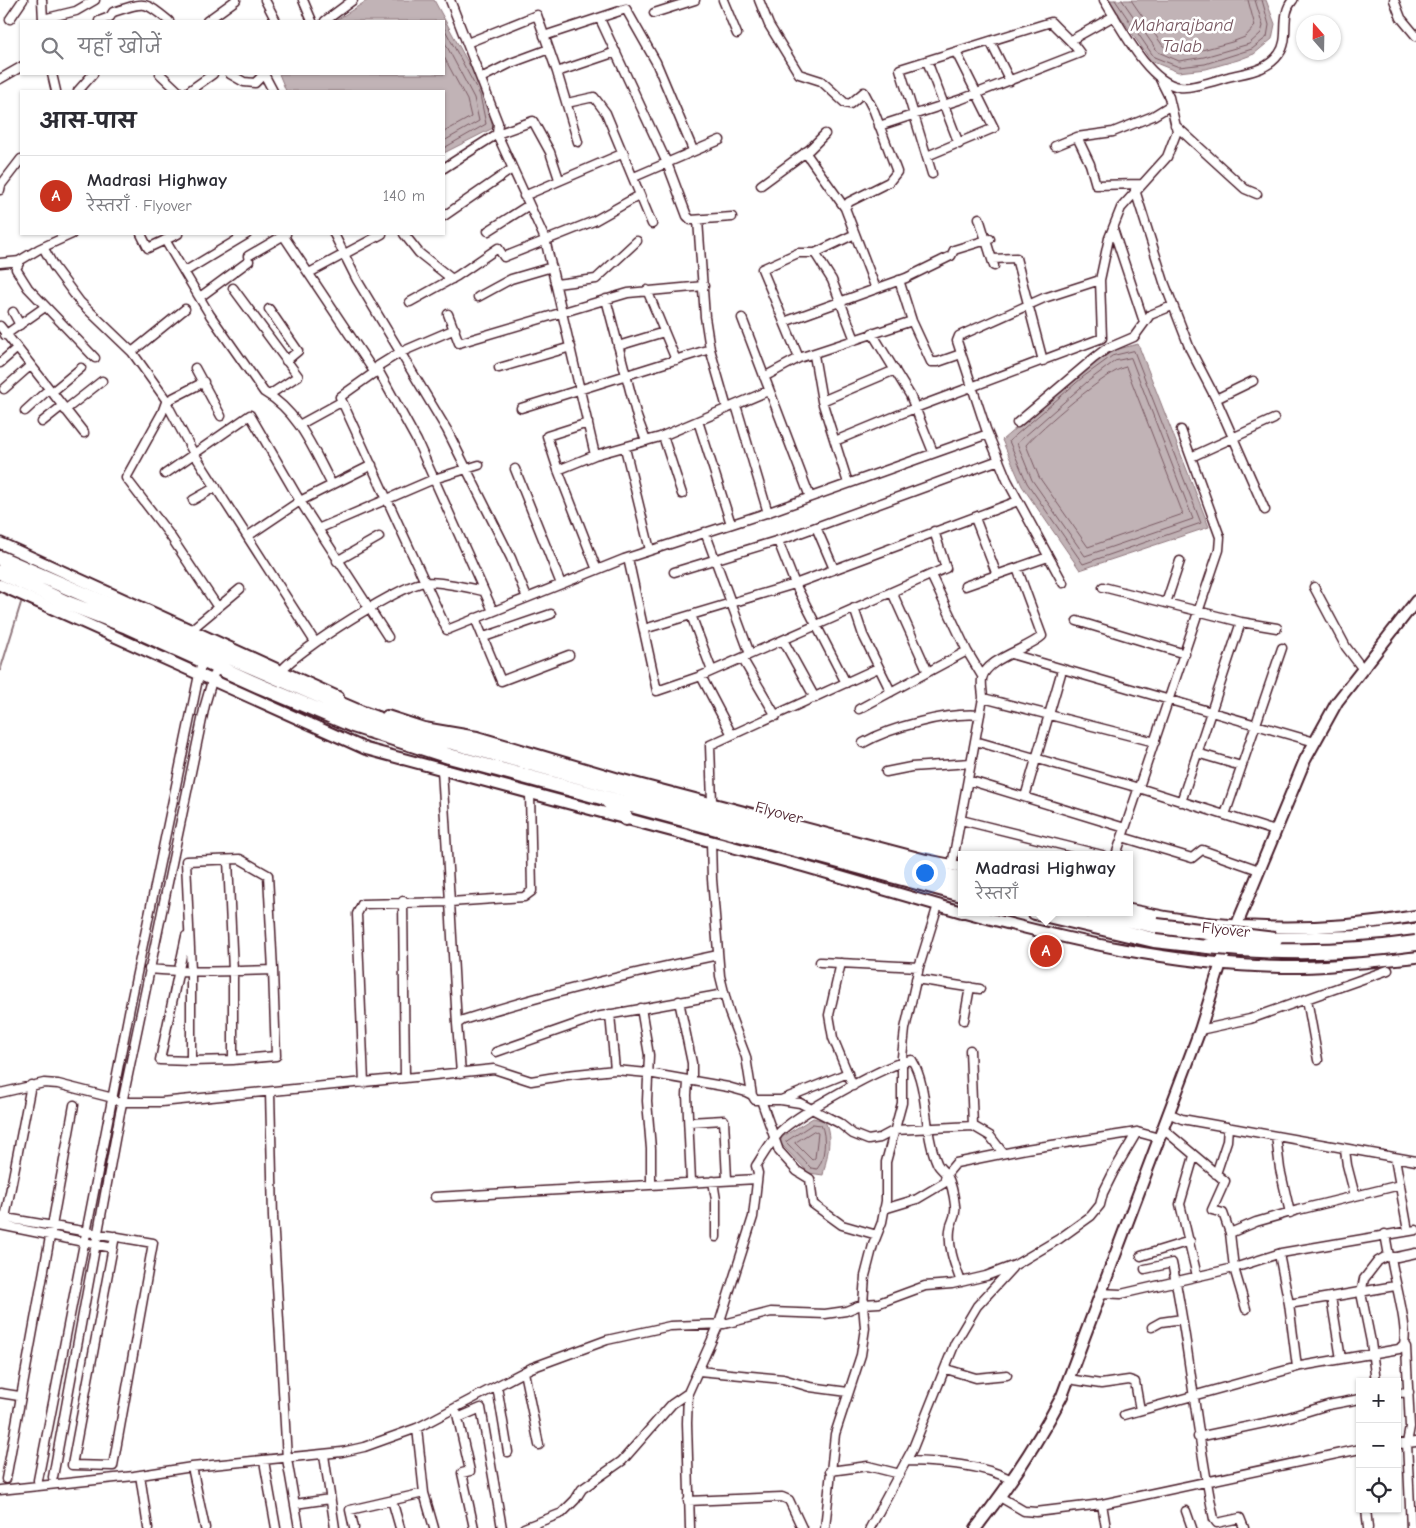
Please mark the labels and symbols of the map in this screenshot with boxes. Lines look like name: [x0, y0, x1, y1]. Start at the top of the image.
water label: Maharajband Talab: [1130, 15, 1234, 57]
north arrow: [1296, 15, 1341, 60]
street label: Flyover: [753, 798, 805, 828]
your location: [912, 860, 938, 886]
street label: Flyover: [1201, 919, 1252, 942]
pin: A: [1030, 932, 1062, 970]

